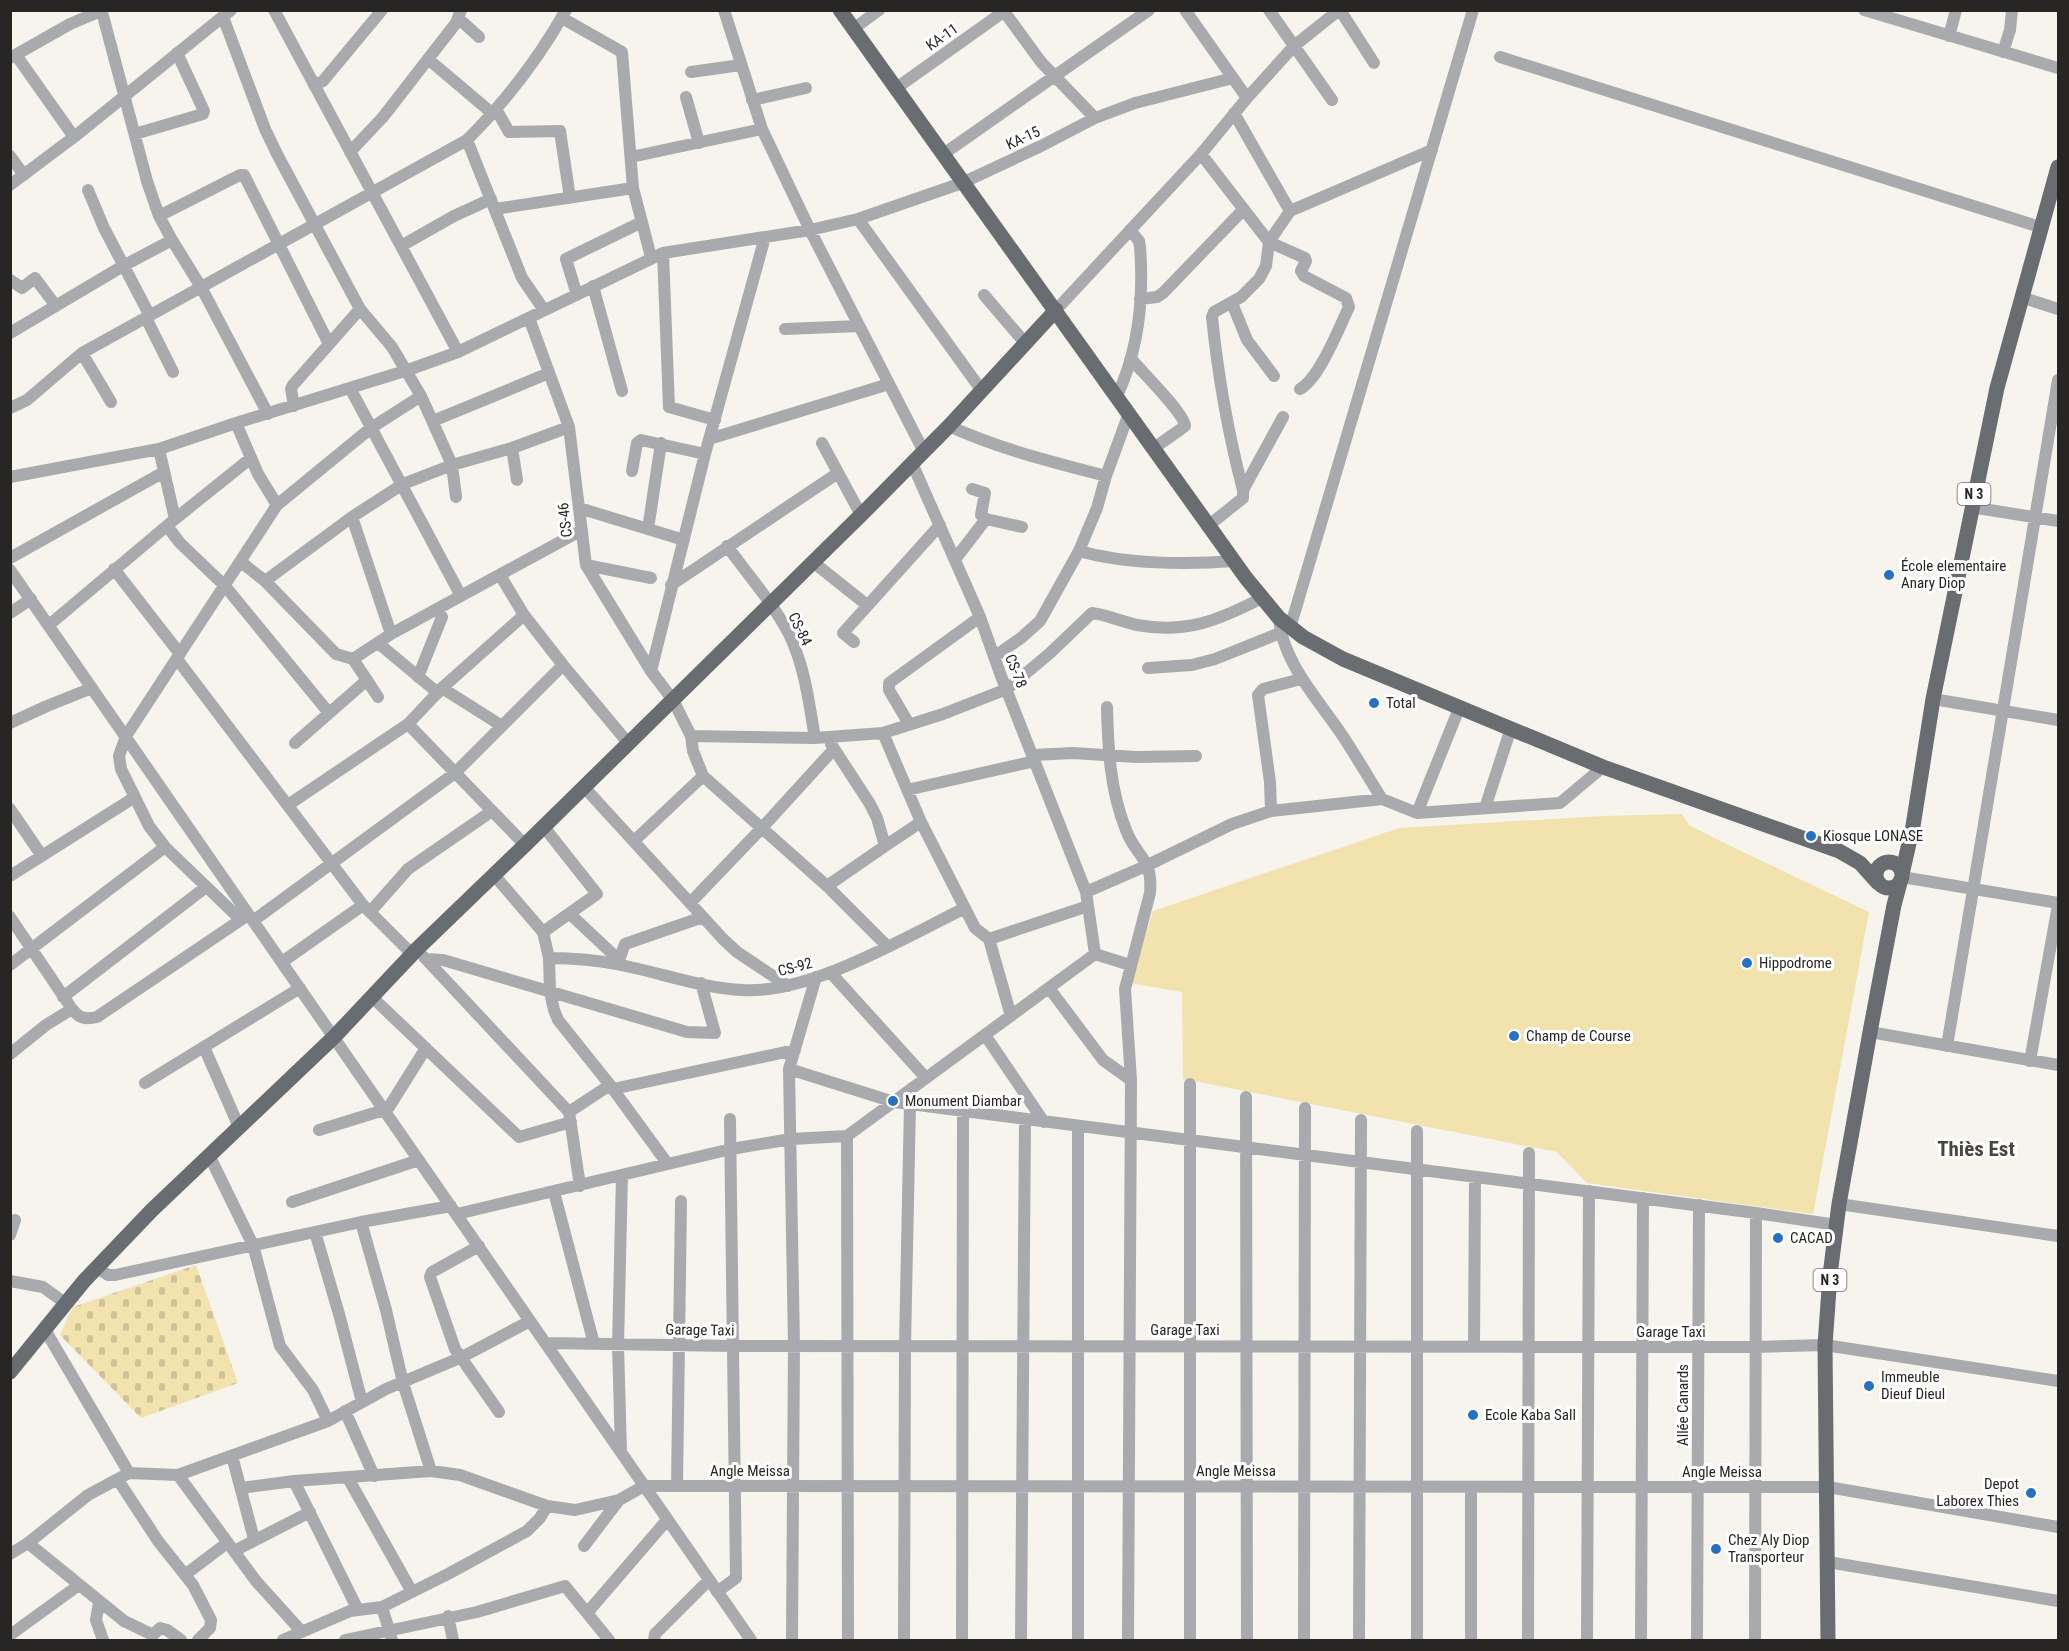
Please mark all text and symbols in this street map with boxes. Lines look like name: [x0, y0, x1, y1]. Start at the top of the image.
street label: KA-11: [922, 19, 962, 55]
street label: KA-15: [1003, 122, 1043, 154]
road number: N 3: [1958, 483, 1990, 505]
street label: CS-46: [554, 502, 576, 538]
place label: École elementaire Anary Diop: [1901, 557, 2006, 592]
marker: École elementaire Anary Diop: [1882, 568, 1896, 582]
street label: CS-84: [784, 609, 816, 649]
street label: CS-78: [1001, 651, 1031, 691]
place label: Total: [1386, 694, 1416, 712]
marker: Total: [1367, 696, 1381, 710]
place label: Kiosque LONASE: [1823, 827, 1923, 845]
marker: Kiosque LONASE: [1804, 829, 1818, 843]
street label: CS-92: [776, 954, 814, 980]
place label: Hippodrome: [1759, 954, 1832, 972]
marker: Hippodrome: [1740, 956, 1754, 970]
place label: Champ de Course: [1526, 1027, 1631, 1045]
marker: Champ de Course: [1507, 1029, 1521, 1043]
place label: Monument Diambar: [905, 1092, 1022, 1110]
marker: Monument Diambar: [886, 1094, 900, 1108]
district label: Thiès Est: [1937, 1137, 2015, 1161]
place label: CACAD: [1790, 1229, 1833, 1247]
marker: CACAD: [1771, 1231, 1785, 1245]
road number: N 3: [1814, 1269, 1846, 1291]
street label: Garage Taxi: [665, 1320, 735, 1340]
street label: Garage Taxi: [1150, 1321, 1220, 1339]
street label: Garage Taxi: [1636, 1323, 1706, 1341]
street label: Allée Canards: [1674, 1364, 1692, 1446]
place label: Immeuble Dieuf Dieul: [1881, 1368, 1945, 1403]
marker: Immeuble Dieuf Dieul: [1862, 1379, 1876, 1393]
place label: Ecole Kaba Sall: [1485, 1406, 1576, 1424]
marker: Ecole Kaba Sall: [1466, 1408, 1480, 1422]
street label: Angle Meissa: [710, 1462, 790, 1480]
street label: Angle Meissa: [1196, 1462, 1276, 1480]
street label: Angle Meissa: [1682, 1463, 1762, 1481]
place label: Depot Laborex Thies: [1936, 1475, 2019, 1510]
marker: Depot Laborex Thies: [2024, 1486, 2038, 1500]
place label: Chez Aly Diop Transporteur: [1728, 1531, 1810, 1566]
marker: Chez Aly Diop Transporteur: [1709, 1542, 1723, 1556]

